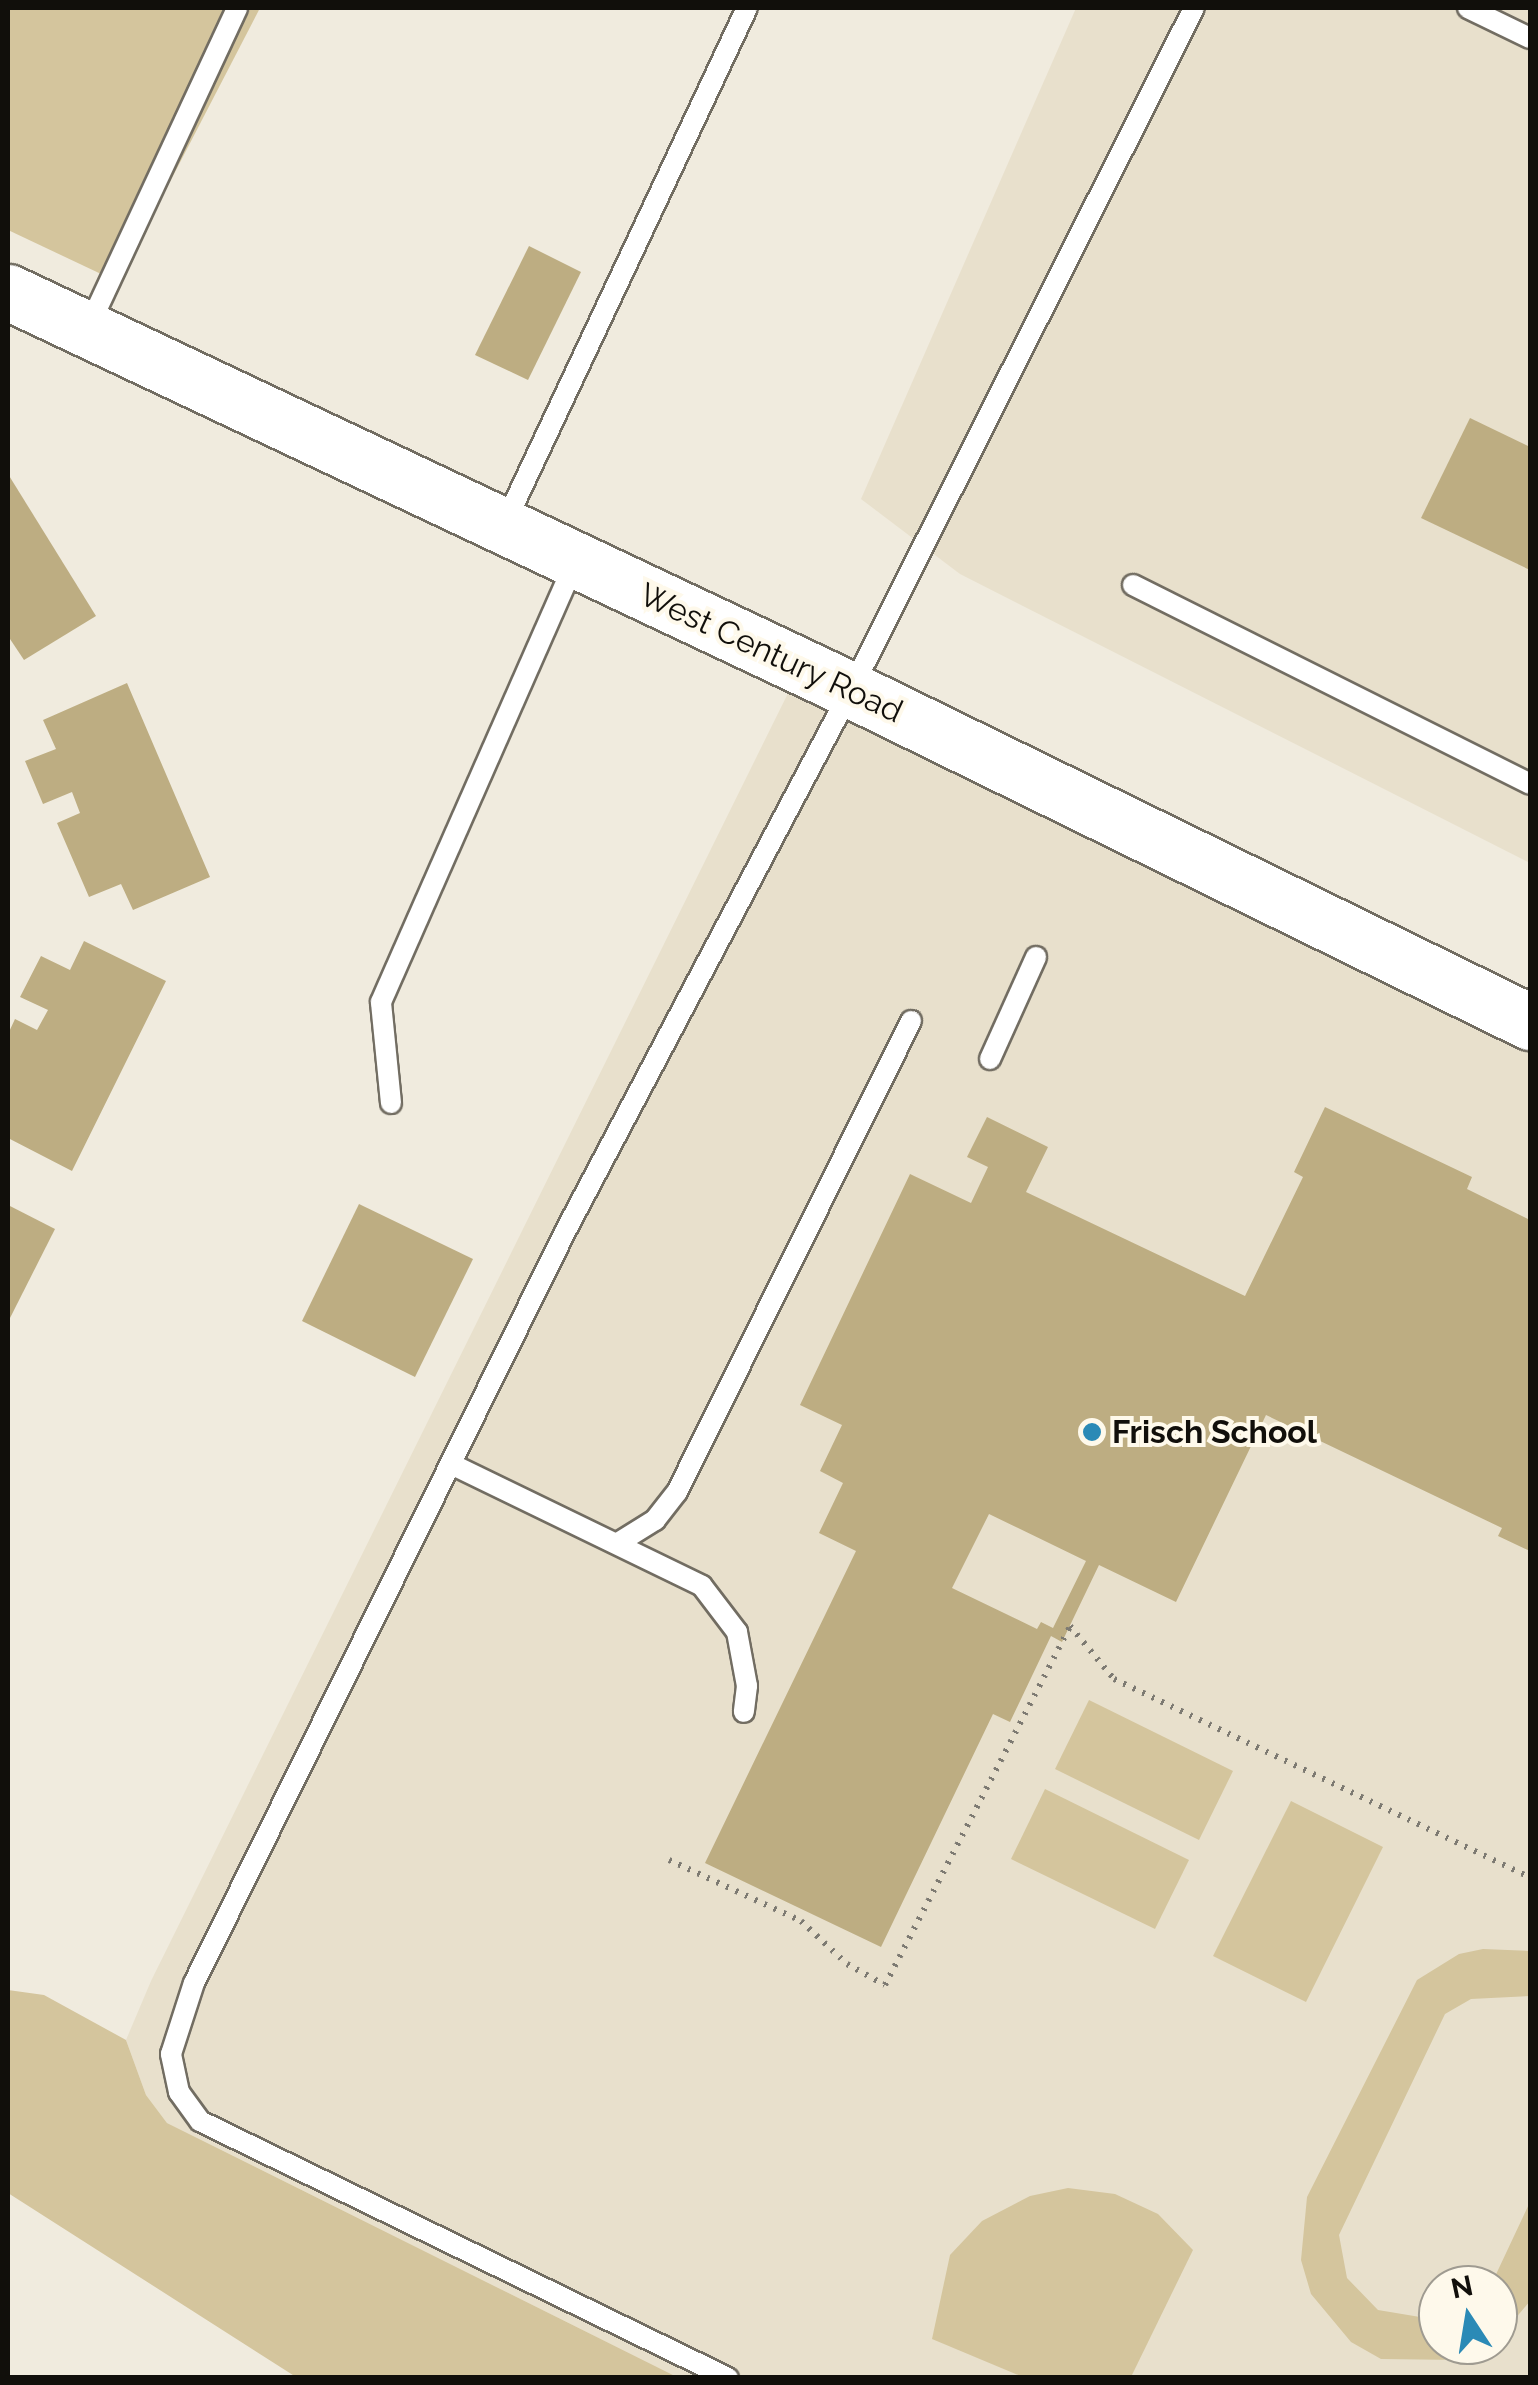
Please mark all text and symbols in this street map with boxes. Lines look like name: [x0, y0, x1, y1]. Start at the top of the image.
street label: West Century Road: [633, 575, 909, 731]
place label: Frisch School: [1112, 1413, 1317, 1451]
marker: Frisch School: [1081, 1421, 1103, 1443]
north arrow: [1418, 2265, 1518, 2365]
text: N: [1448, 2269, 1476, 2305]

